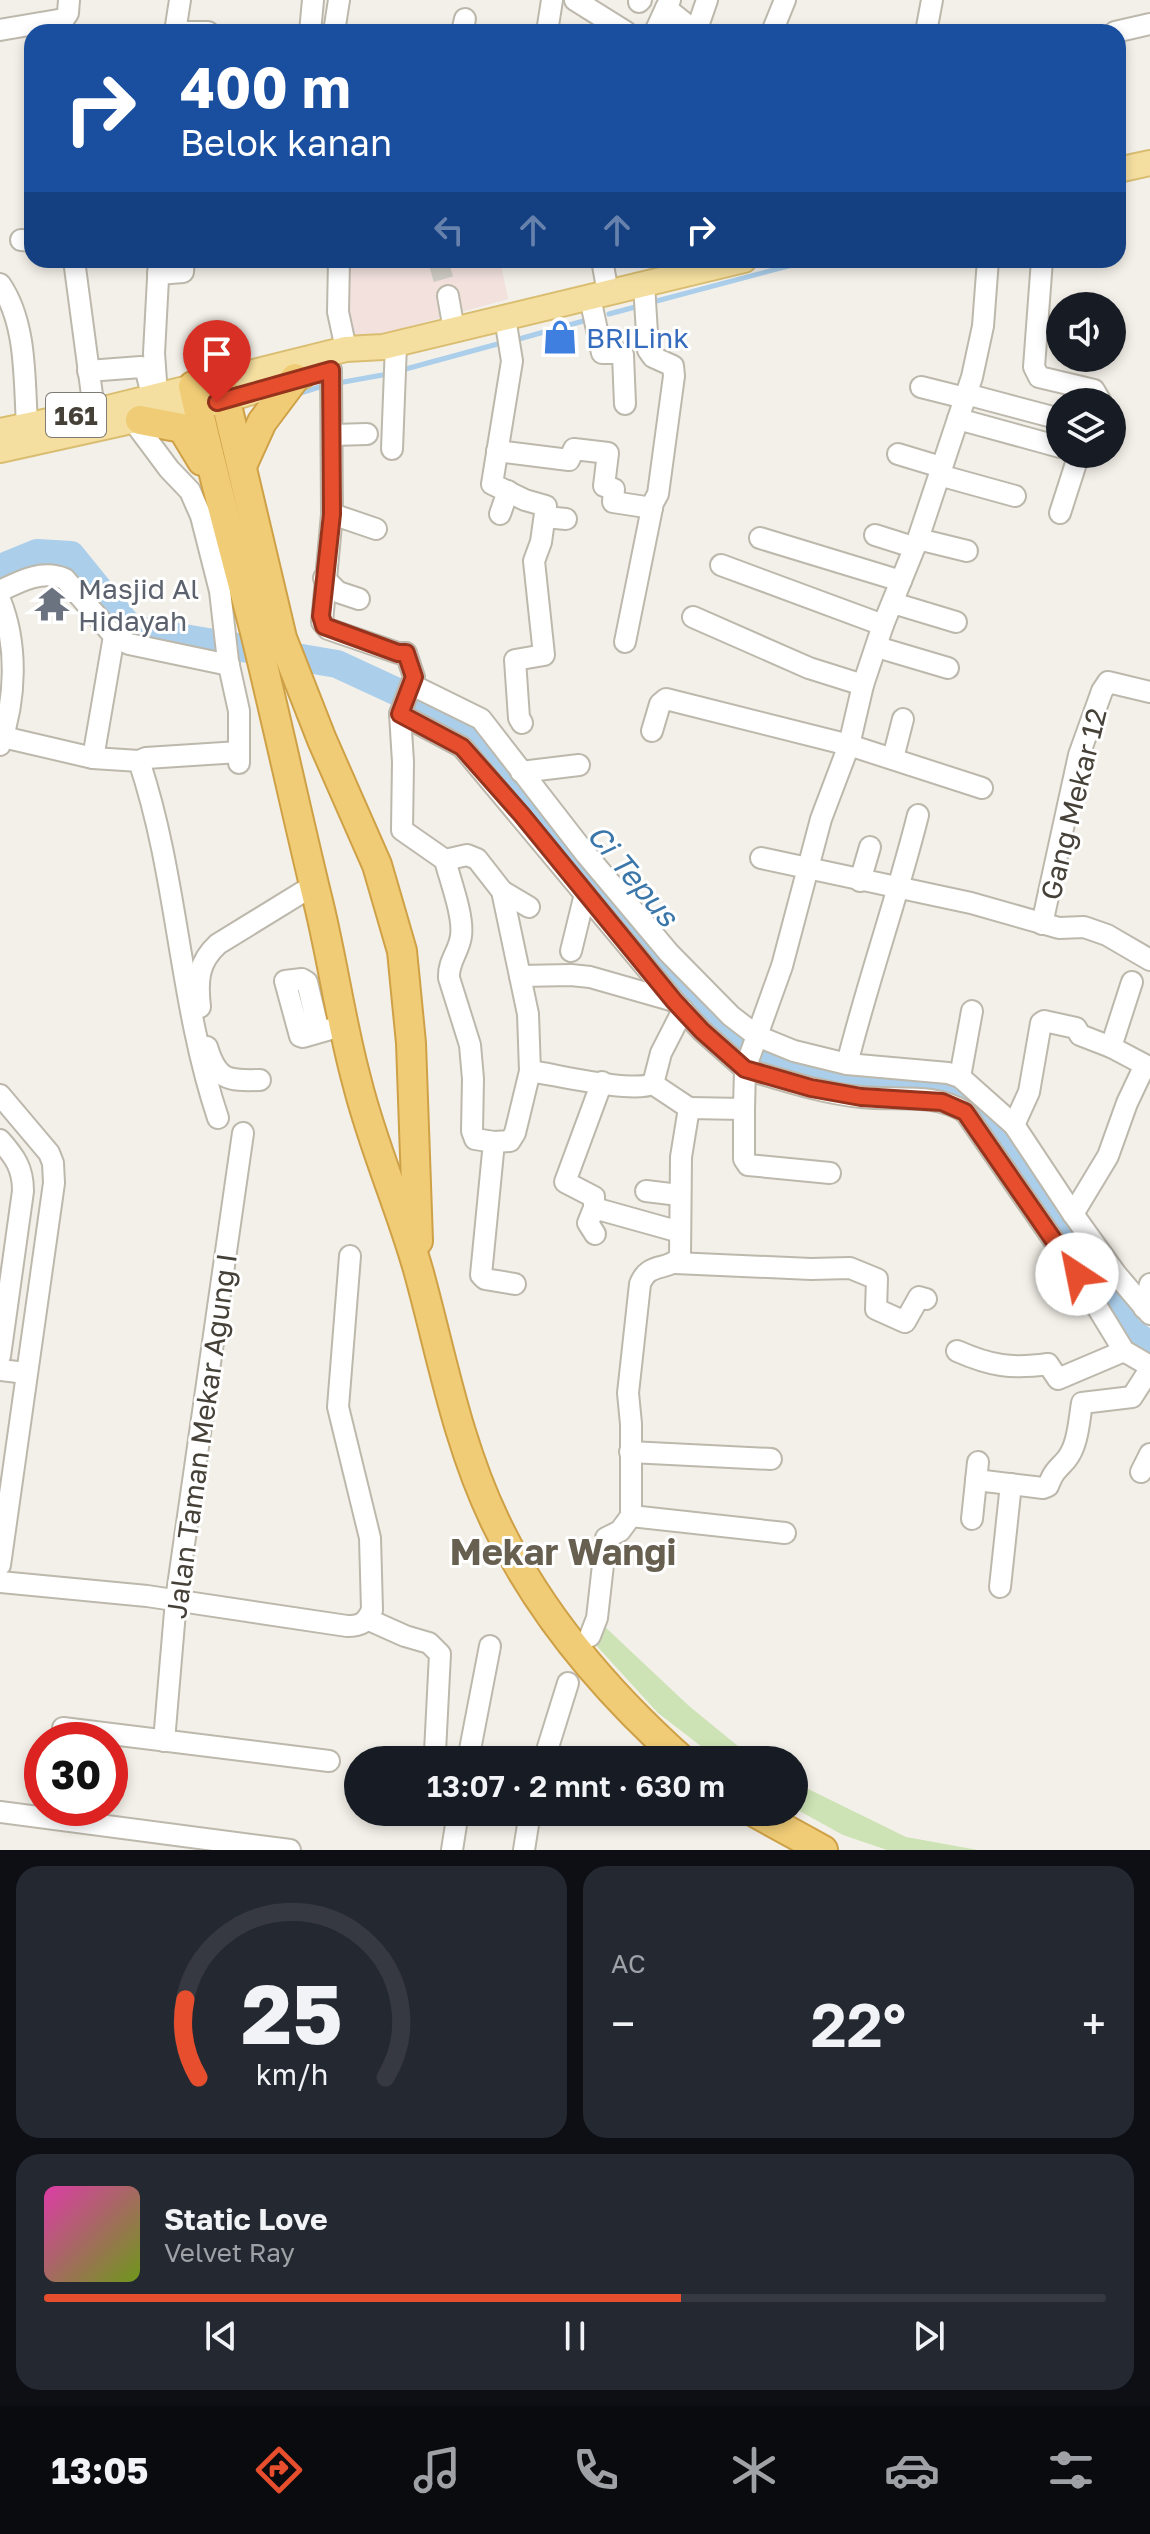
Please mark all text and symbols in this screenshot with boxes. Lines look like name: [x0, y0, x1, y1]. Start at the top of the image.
text: 400 m: [180, 53, 351, 120]
icon: right: [48, 56, 152, 160]
text: Belok kanan: [180, 121, 392, 164]
icon: left: [427, 208, 471, 252]
icon: ahead: [511, 208, 555, 252]
icon: ahead: [595, 208, 639, 252]
icon: right: [679, 208, 723, 252]
map controls: [1046, 292, 1126, 468]
button: sound: [1046, 292, 1126, 372]
shop icon: BRILink: [541, 318, 579, 356]
pin: [183, 320, 251, 402]
place label: BRILink: [586, 321, 689, 354]
icon: arrive: [195, 332, 239, 376]
button: layers: [1046, 388, 1126, 468]
road number: 161: [46, 393, 106, 437]
place label: Masjid Al Hidayah: [78, 572, 199, 637]
temple icon: Masjid Al Hidayah: [33, 585, 71, 623]
street label: Gang Mekar 12: [1033, 705, 1113, 903]
water label: Ci Tepus: [580, 817, 687, 934]
position arrow: [1035, 1232, 1119, 1316]
street label: Jalan Taman Mekar Agung I: [159, 1251, 243, 1621]
district label: Mekar Wangi: [450, 1530, 676, 1573]
speed limit sign: 30: [24, 1722, 128, 1826]
text: 13:07 · 2 mnt · 630 m: [427, 1768, 725, 1804]
text: AC: [611, 1948, 646, 1979]
text: 25: [241, 1962, 342, 2062]
text: 22°: [811, 1988, 906, 2060]
text: −: [611, 1997, 635, 2050]
text: +: [1082, 1997, 1106, 2050]
text: km/h: [255, 2057, 328, 2091]
text: Static Love: [164, 2201, 328, 2237]
text: Velvet Ray: [164, 2237, 295, 2268]
icon: previous: [199, 2314, 243, 2358]
icon: pause: [553, 2314, 597, 2358]
icon: next: [907, 2314, 951, 2358]
icon: directions: [251, 2442, 307, 2498]
icon: music: [409, 2442, 465, 2498]
icon: phone: [568, 2442, 624, 2498]
icon: climate: [726, 2442, 782, 2498]
icon: car: [884, 2442, 940, 2498]
icon: filters: [1043, 2442, 1099, 2498]
text: 13:05: [51, 2449, 149, 2492]

